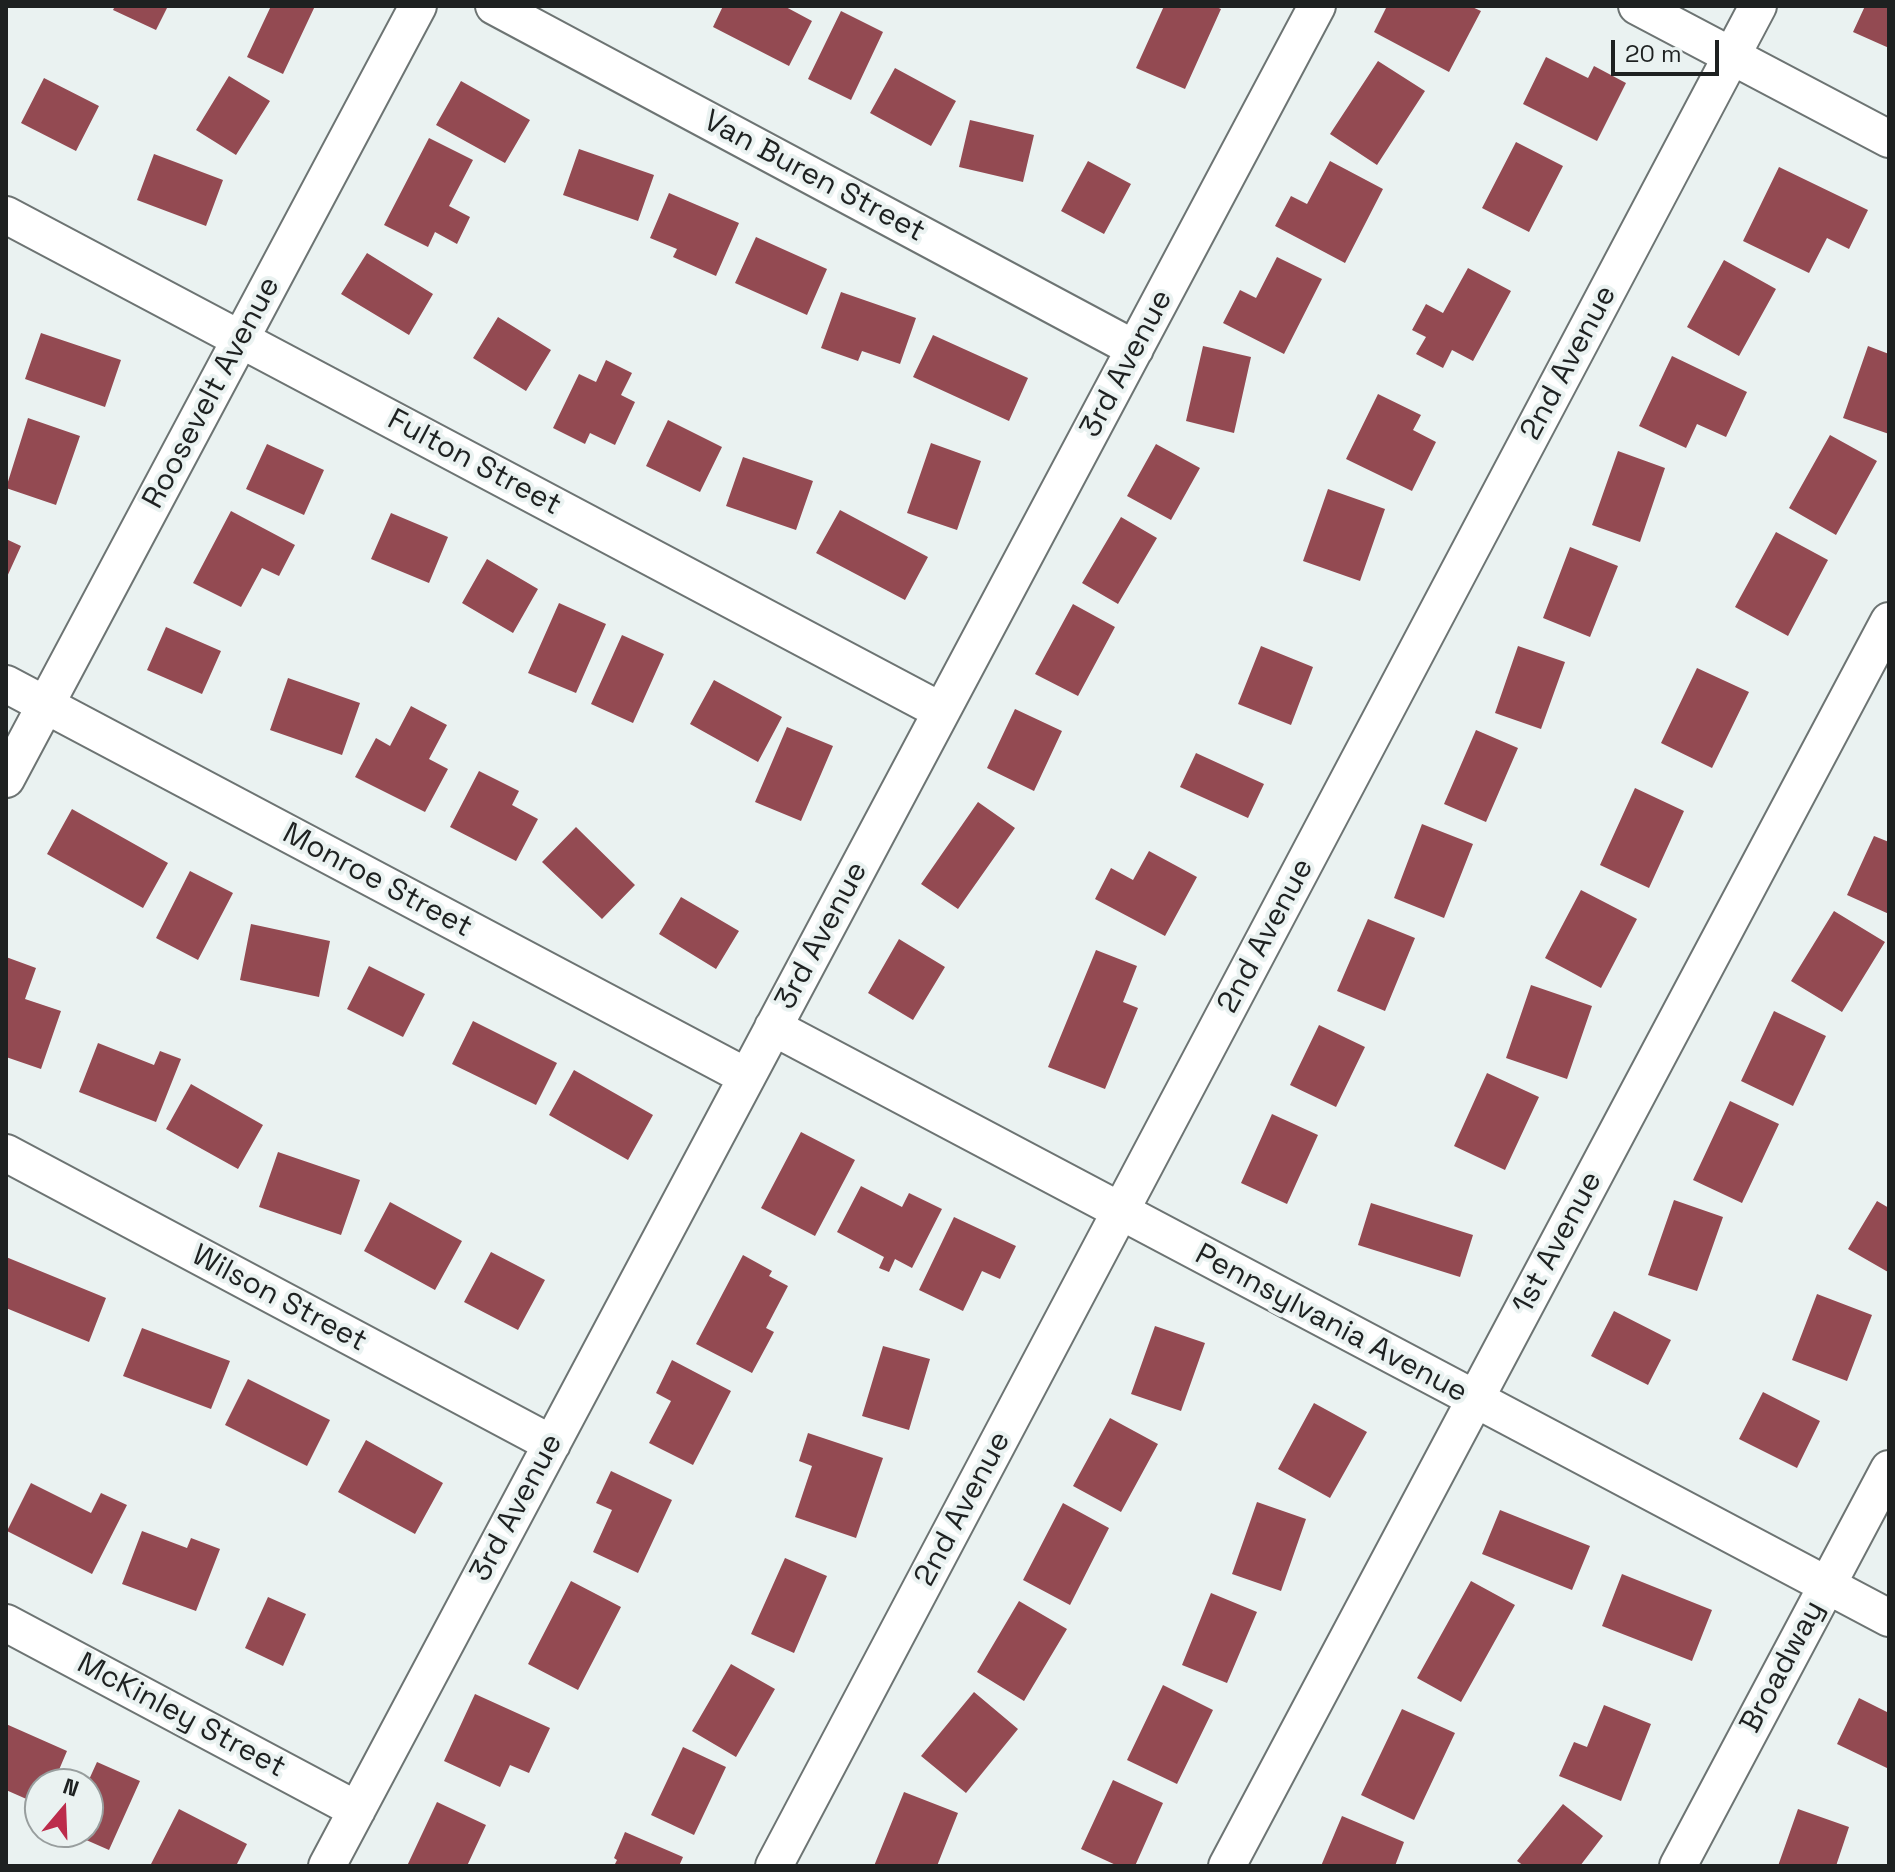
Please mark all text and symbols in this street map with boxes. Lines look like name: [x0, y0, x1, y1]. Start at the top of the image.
scale bar: [1615, 24, 1723, 74]
text: 20 m: [1625, 38, 1682, 69]
street label: Van Buren Street: [697, 104, 931, 250]
street label: Roosevelt Avenue: [136, 271, 288, 515]
street label: 2nd Avenue: [1513, 280, 1625, 446]
street label: 3rd Avenue: [1073, 284, 1181, 444]
street label: Fulton Street: [381, 402, 567, 524]
street label: Monroe Street: [276, 816, 478, 946]
street label: 2nd Avenue: [1210, 853, 1322, 1019]
street label: 3rd Avenue: [768, 856, 876, 1016]
street label: 1st Avenue: [1506, 1166, 1610, 1320]
street label: Pennsylvania Avenue: [1189, 1237, 1473, 1411]
street label: Wilson Street: [185, 1238, 373, 1360]
street label: 2nd Avenue: [907, 1426, 1019, 1592]
street label: 3rd Avenue: [463, 1428, 571, 1588]
street label: Broadway: [1733, 1595, 1833, 1739]
street label: McKinley Street: [71, 1646, 291, 1786]
north arrow: [24, 1768, 104, 1848]
text: N: [60, 1772, 83, 1803]

